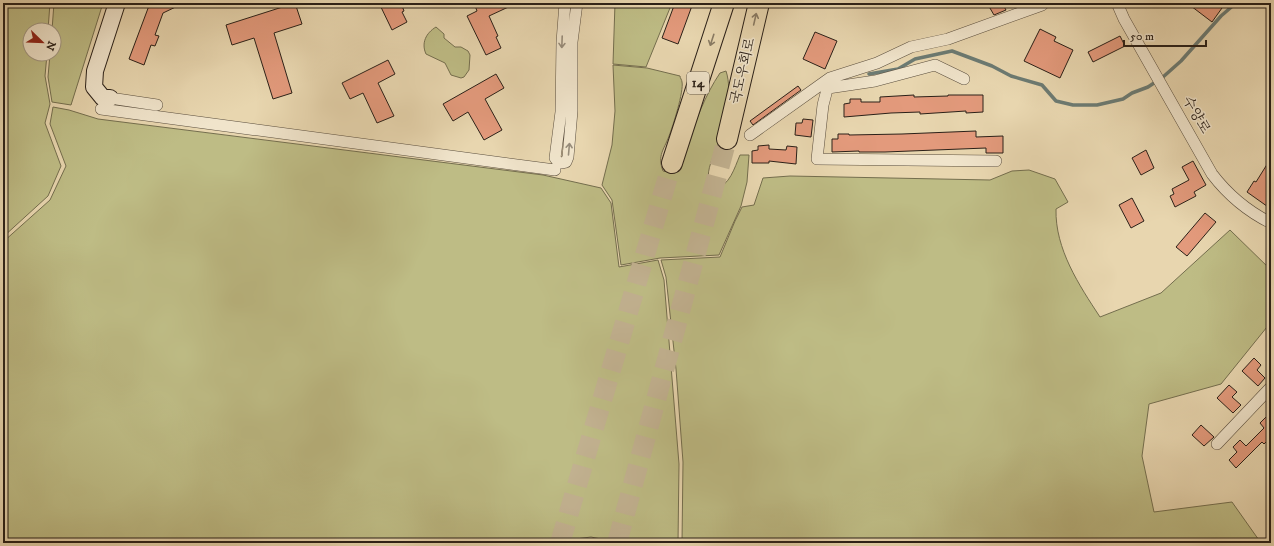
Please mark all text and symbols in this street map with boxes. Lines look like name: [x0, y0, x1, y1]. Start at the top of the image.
one-way arrow: [752, 13, 760, 26]
north arrow: [22, 22, 62, 62]
scale bar: [1124, 22, 1206, 48]
text: 50 m: [1130, 29, 1154, 44]
one-way arrow: [708, 33, 715, 46]
one-way arrow: [559, 35, 566, 48]
street label: 국도우회로: [727, 36, 759, 106]
text: N: [42, 39, 58, 52]
road number: 14: [687, 72, 709, 94]
street label: 수양로: [1178, 93, 1214, 137]
one-way arrow: [565, 143, 572, 156]

